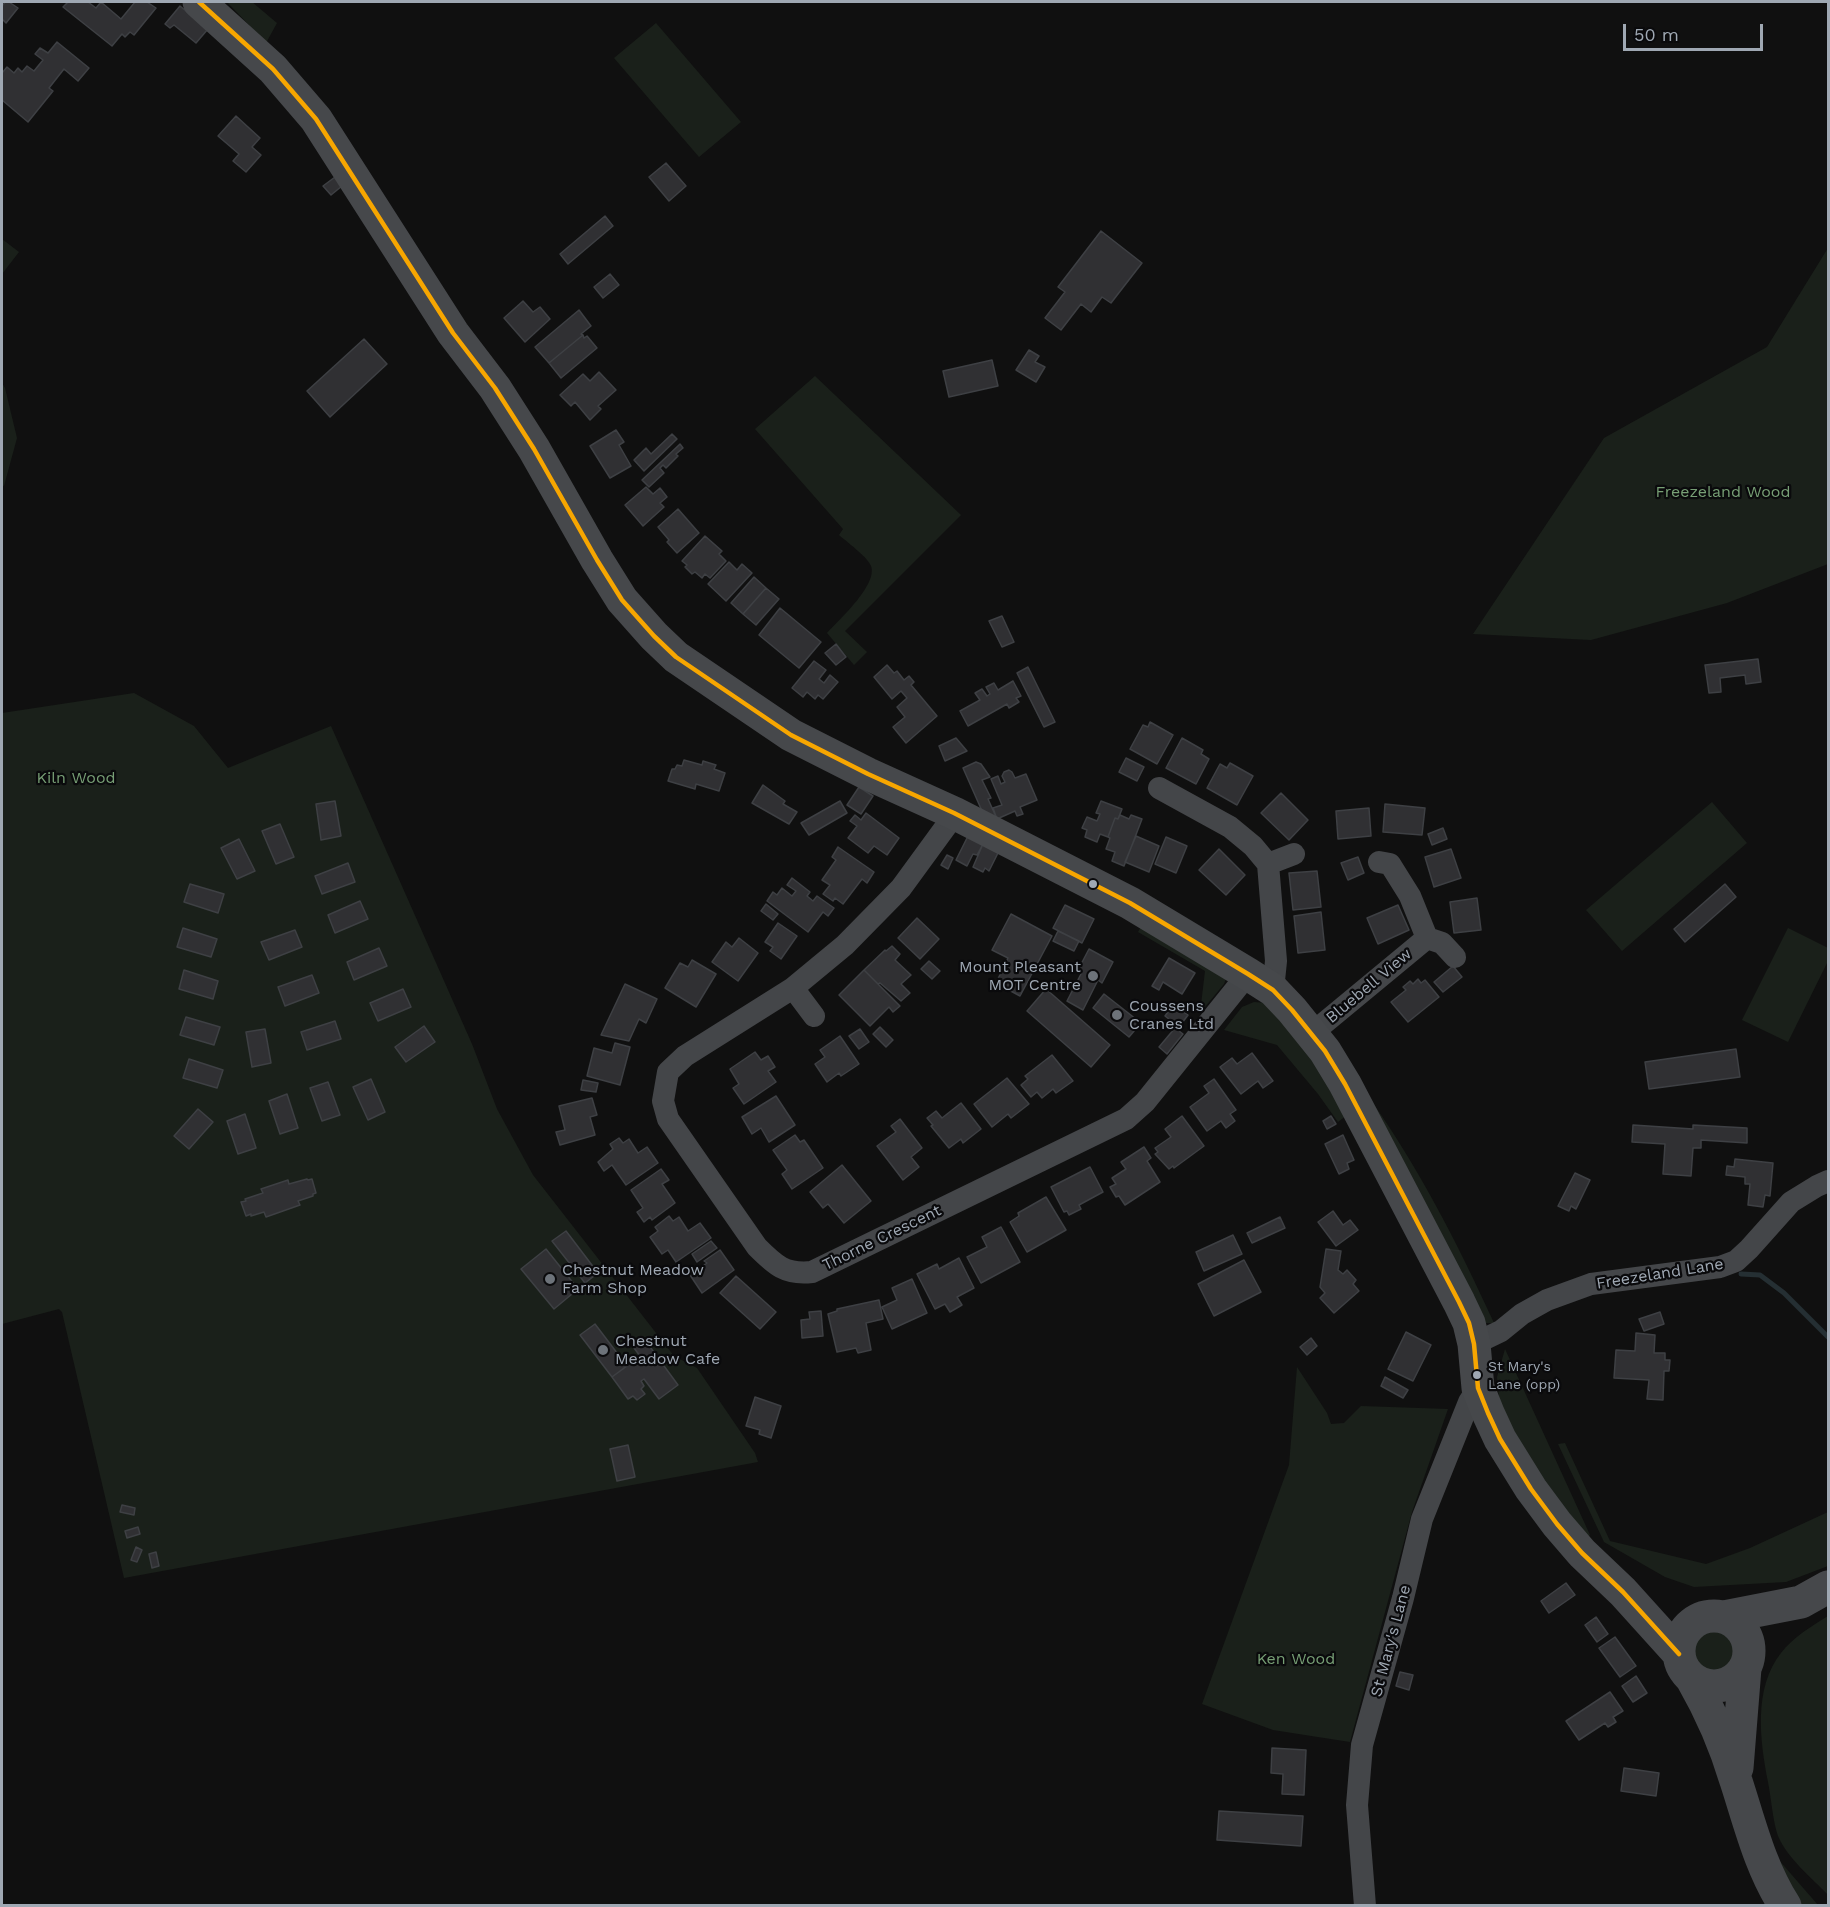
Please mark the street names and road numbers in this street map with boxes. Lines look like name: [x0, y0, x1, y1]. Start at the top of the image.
street label: Bluebell View: [1322, 945, 1416, 1027]
street label: Thorne Crescent: [820, 1201, 944, 1275]
street label: Freezeland Lane: [1595, 1254, 1725, 1294]
street label: St Mary's Lane: [1367, 1583, 1415, 1699]

